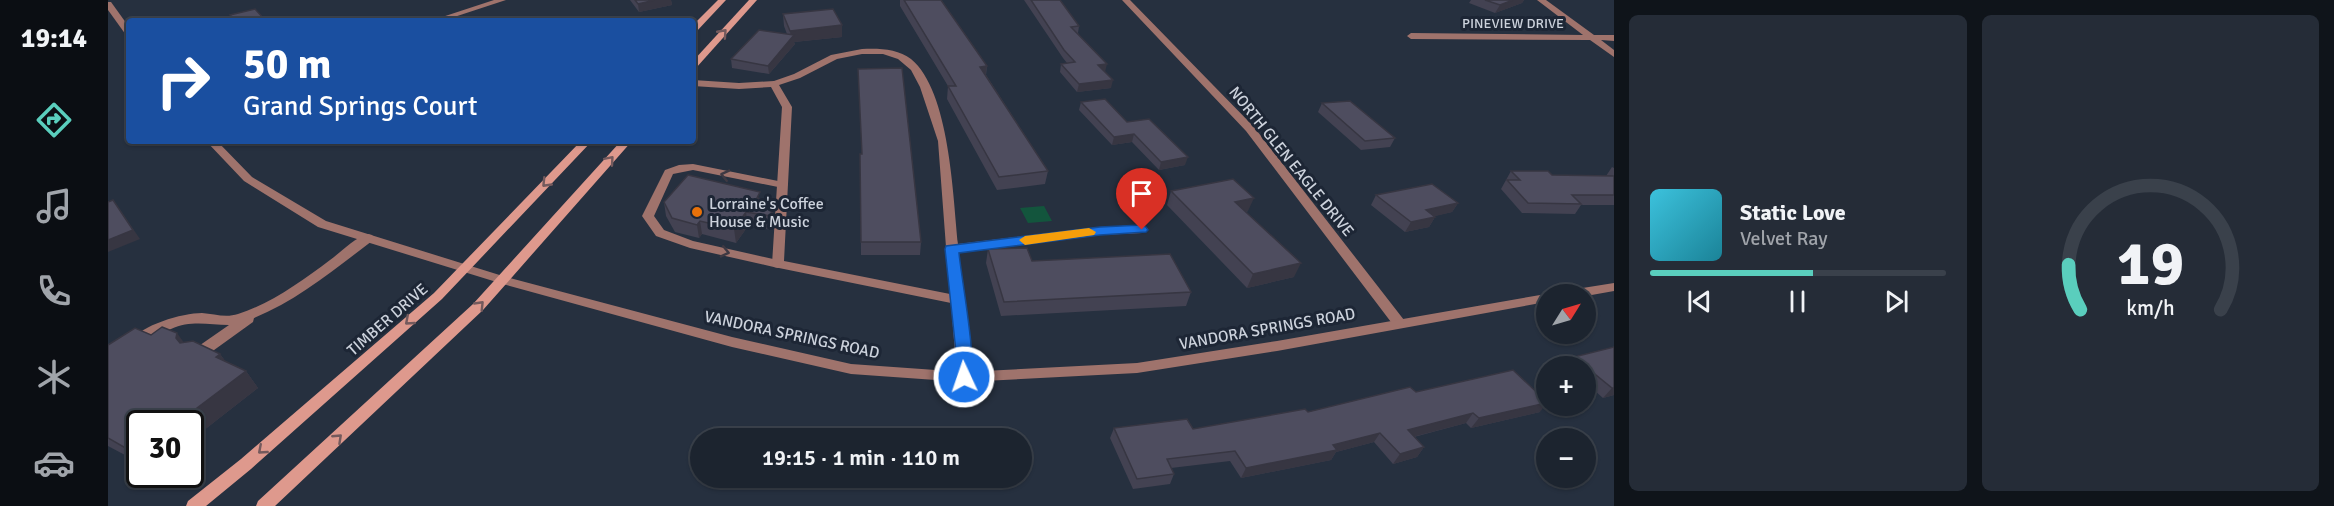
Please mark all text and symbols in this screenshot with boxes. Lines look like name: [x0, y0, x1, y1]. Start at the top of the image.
street label: PINEVIEW DRIVE: [1462, 15, 1564, 32]
text: 19:14: [21, 22, 87, 55]
one-way arrow: [716, 29, 727, 40]
text: 50 m: [243, 39, 332, 90]
icon: right: [144, 42, 222, 120]
street label: NORTH GLEN EAGLE DRIVE: [1224, 82, 1358, 241]
text: Grand Springs Court: [243, 90, 477, 123]
icon: directions: [33, 99, 75, 141]
one-way arrow: [603, 156, 614, 167]
pin: [1116, 168, 1167, 230]
one-way arrow: [720, 169, 730, 182]
one-way arrow: [543, 176, 554, 187]
icon: arrive: [1125, 177, 1158, 210]
icon: music: [33, 185, 75, 227]
place label: Lorraine's Coffee House & Music: [709, 194, 824, 232]
text: Static Love: [1740, 199, 1846, 226]
marker: Lorraine's Coffee House & Music: [690, 205, 704, 219]
text: 19: [2117, 225, 2184, 302]
text: Velvet Ray: [1740, 226, 1828, 251]
one-way arrow: [719, 245, 729, 258]
icon: phone: [33, 270, 75, 312]
street label: TIMBER DRIVE: [343, 279, 432, 360]
north arrow: [1536, 284, 1596, 344]
map controls: [1536, 284, 1596, 488]
icon: previous: [1683, 285, 1716, 318]
icon: pause: [1781, 285, 1814, 318]
icon: next: [1880, 285, 1913, 318]
text: km/h: [2126, 295, 2175, 321]
one-way arrow: [473, 301, 484, 312]
street label: VANDORA SPRINGS ROAD: [1178, 304, 1357, 354]
street label: VANDORA SPRINGS ROAD: [702, 307, 881, 363]
one-way arrow: [405, 314, 416, 325]
position arrow: [932, 345, 996, 409]
icon: climate: [33, 356, 75, 398]
button: +: [1536, 356, 1596, 416]
speed limit sign: 30: [126, 410, 204, 488]
button: −: [1536, 428, 1596, 488]
one-way arrow: [331, 435, 342, 446]
icon: car: [33, 442, 75, 484]
one-way arrow: [258, 443, 269, 454]
text: 19:15 · 1 min · 110 m: [762, 444, 960, 471]

